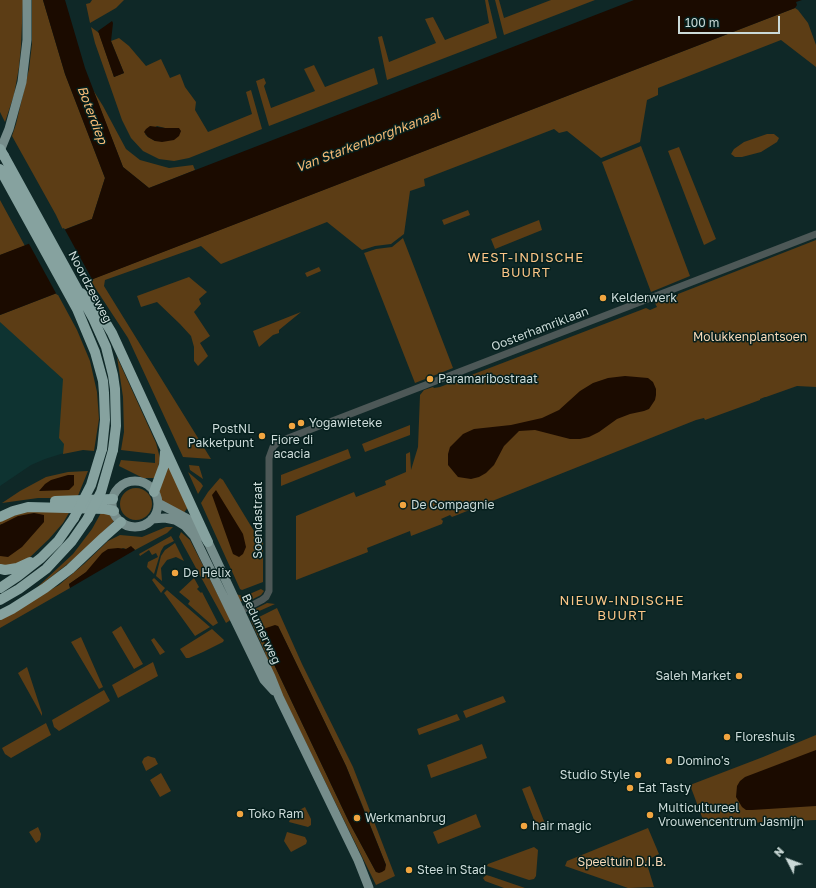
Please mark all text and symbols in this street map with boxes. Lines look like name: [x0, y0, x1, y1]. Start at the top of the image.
scale bar: [680, 8, 782, 34]
text: 100 m: [685, 15, 719, 30]
water label: Boterdiep: [74, 84, 110, 146]
water label: Van Starkenborghkanaal: [294, 106, 442, 176]
street label: Noordzeeweg: [65, 249, 115, 325]
district label: WEST-INDISCHE BUURT: [468, 250, 584, 281]
place label: Kelderwerk: [611, 291, 677, 305]
marker: Kelderwerk: [598, 293, 608, 303]
street label: Oosterhamriklaan: [489, 304, 591, 354]
park label: Molukkenplantsoen: [693, 330, 807, 344]
place label: Paramaribostraat: [438, 372, 538, 386]
marker: Paramaribostraat: [425, 374, 435, 384]
place label: Yogawieteke: [309, 416, 382, 430]
marker: Yogawieteke: [296, 418, 306, 428]
marker: Fiore di acacia: [287, 421, 297, 431]
place label: PostNL Pakketpunt: [188, 422, 254, 450]
marker: PostNL Pakketpunt: [257, 431, 267, 441]
place label: Fiore di acacia: [271, 433, 313, 461]
street label: Soendastraat: [251, 481, 265, 559]
place label: De Compagnie: [411, 498, 494, 512]
marker: De Compagnie: [398, 500, 408, 510]
place label: De Helix: [183, 566, 231, 580]
marker: De Helix: [170, 568, 180, 578]
street label: Bedumerweg: [238, 591, 284, 667]
district label: NIEUW-INDISCHE BUURT: [560, 593, 684, 624]
place label: Saleh Market: [655, 669, 731, 683]
marker: Saleh Market: [734, 671, 744, 681]
place label: Floreshuis: [735, 730, 795, 744]
marker: Floreshuis: [722, 732, 732, 742]
place label: Domino's: [677, 754, 730, 768]
marker: Domino's: [664, 756, 674, 766]
place label: Studio Style: [560, 768, 630, 782]
marker: Studio Style: [633, 770, 643, 780]
place label: Eat Tasty: [638, 781, 691, 795]
marker: Eat Tasty: [625, 783, 635, 793]
place label: Multicultureel Vrouwencentrum Jasmijn: [658, 801, 804, 829]
place label: Toko Ram: [248, 807, 304, 821]
marker: Toko Ram: [235, 809, 245, 819]
marker: Multicultureel Vrouwencentrum Jasmijn: [645, 810, 655, 820]
place label: Werkmanbrug: [365, 811, 446, 825]
marker: Werkmanbrug: [352, 813, 362, 823]
place label: hair magic: [532, 819, 592, 833]
marker: hair magic: [519, 821, 529, 831]
north arrow: [768, 840, 808, 880]
text: N: [771, 844, 786, 859]
park label: Speeltuin D.I.B.: [578, 855, 666, 869]
place label: Stee in Stad: [417, 863, 486, 877]
marker: Stee in Stad: [404, 865, 414, 875]

